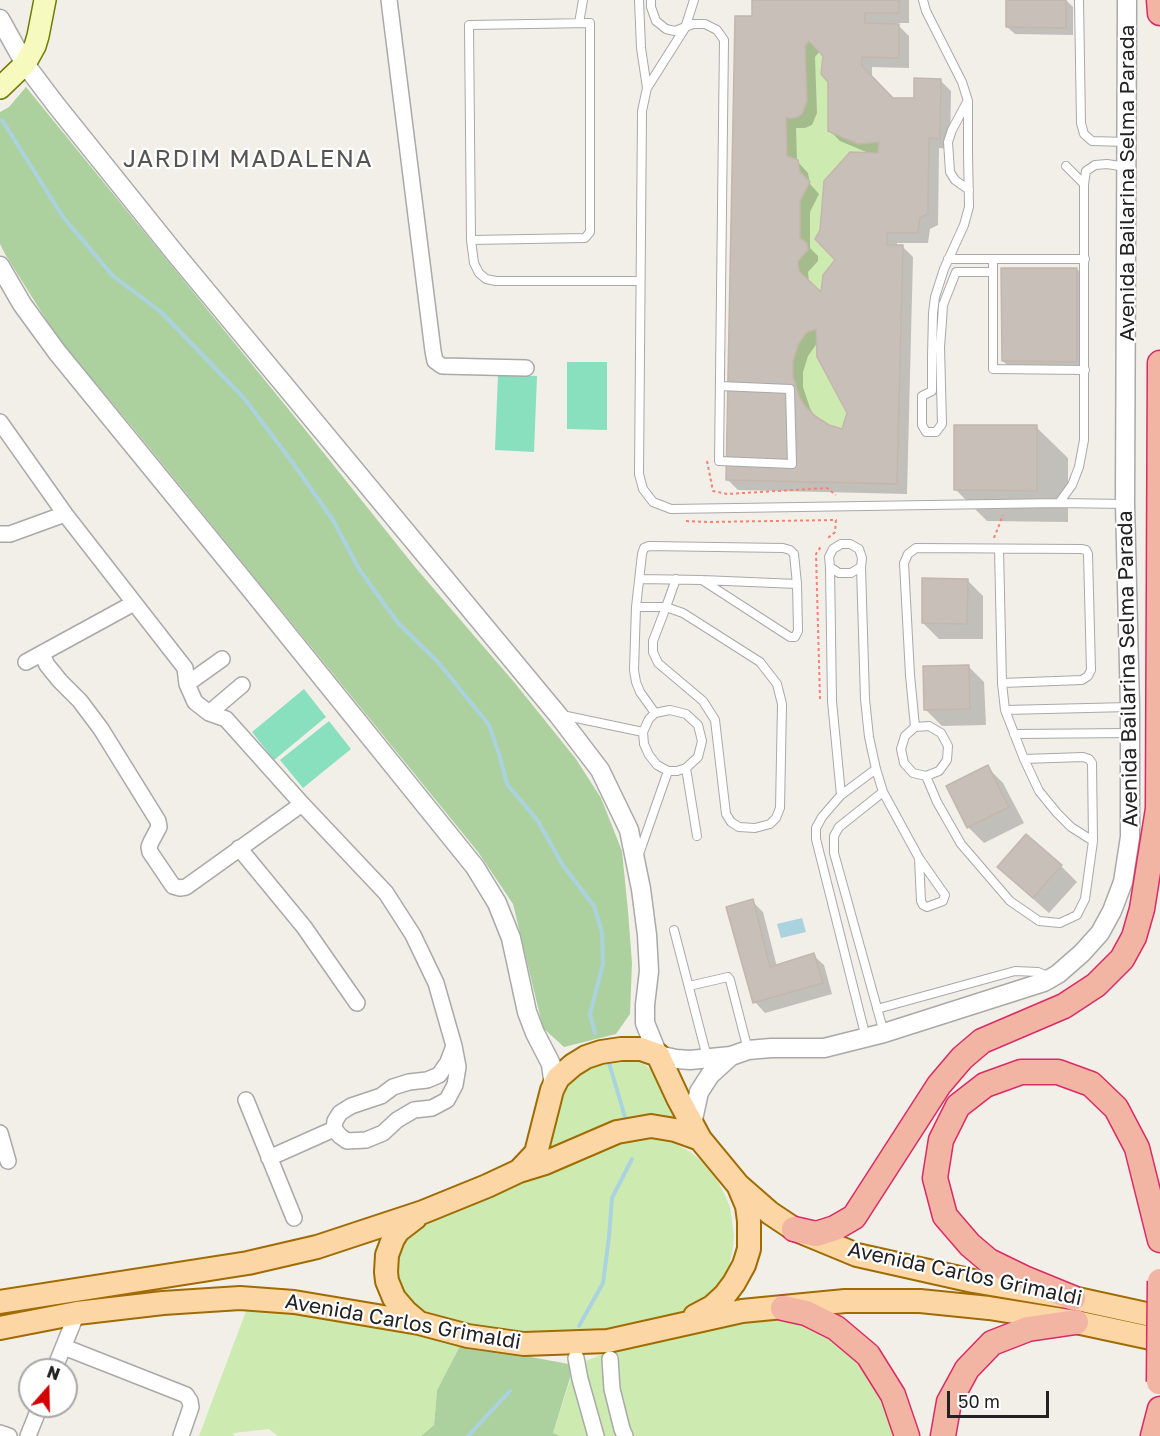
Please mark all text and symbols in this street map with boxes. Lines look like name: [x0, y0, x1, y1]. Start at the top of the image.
street label: Avenida Bailarina Selma Parada: [1114, 25, 1140, 341]
district label: JARDIM MADALENA: [123, 145, 373, 173]
street label: Avenida Bailarina Selma Parada: [1113, 510, 1143, 828]
street label: Avenida Carlos Grimaldi: [846, 1237, 1084, 1311]
street label: Avenida Carlos Grimaldi: [283, 1289, 523, 1355]
north arrow: [18, 1358, 78, 1418]
text: N: [44, 1361, 63, 1384]
scale bar: [950, 1379, 1052, 1417]
text: 50 m: [958, 1390, 1000, 1412]

